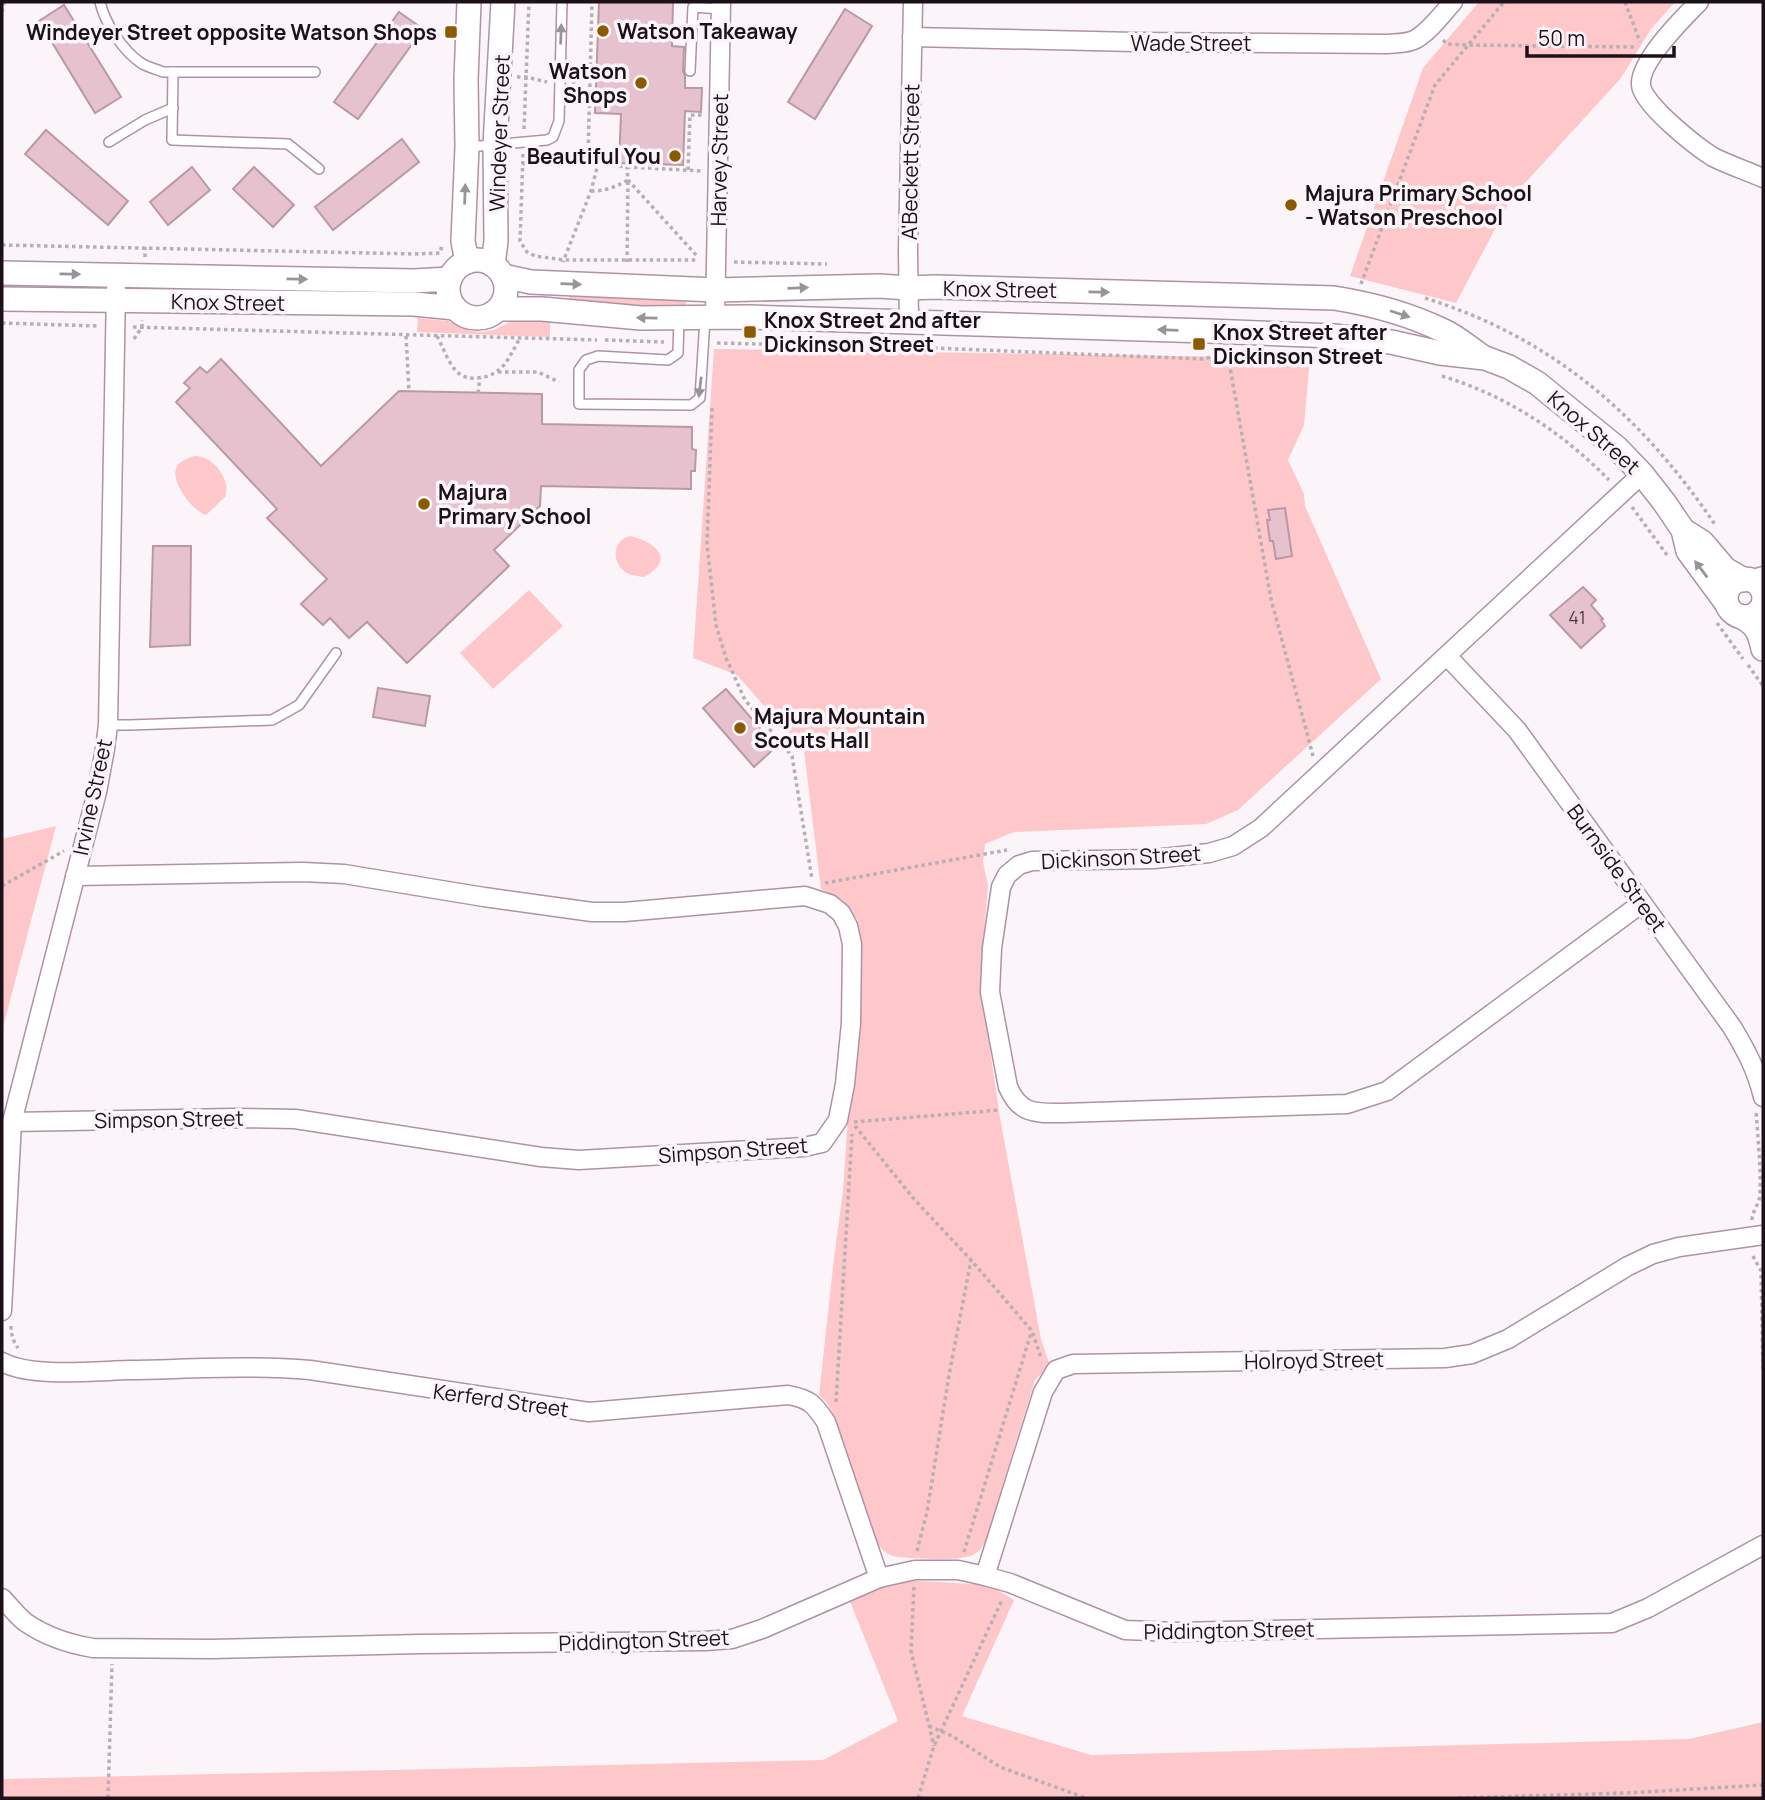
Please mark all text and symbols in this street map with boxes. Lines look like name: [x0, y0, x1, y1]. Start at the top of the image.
scale bar: [1527, 14, 1674, 58]
place label: Watson Takeaway: [617, 17, 798, 45]
place label: Windeyer Street opposite Watson Shops: [26, 18, 437, 46]
one-way arrow: [555, 23, 566, 45]
marker: Watson Takeaway: [595, 23, 611, 39]
marker: Windeyer Street opposite Watson Shops: [443, 24, 459, 40]
text: 50 m: [1538, 24, 1585, 52]
street label: Wade Street: [1131, 29, 1251, 57]
street label: Windeyer Street: [482, 54, 516, 212]
place label: Watson Shops: [549, 57, 627, 109]
marker: Watson Shops: [633, 75, 649, 91]
street label: A'Beckett Street: [895, 84, 925, 240]
street label: Harvey Street: [704, 93, 734, 227]
place label: Beautiful You: [527, 142, 661, 170]
marker: Beautiful You: [667, 148, 683, 164]
place label: Majura Primary School - Watson Preschool: [1305, 179, 1532, 231]
one-way arrow: [460, 183, 471, 205]
marker: Majura Primary School - Watson Preschool: [1283, 197, 1299, 213]
one-way arrow: [59, 268, 81, 280]
one-way arrow: [287, 273, 309, 284]
street label: Knox Street: [943, 274, 1057, 304]
one-way arrow: [560, 279, 582, 290]
one-way arrow: [787, 282, 809, 294]
one-way arrow: [1088, 286, 1110, 297]
street label: Knox Street: [171, 287, 285, 317]
place label: Knox Street 2nd after Dickinson Street: [764, 306, 981, 358]
one-way arrow: [1390, 309, 1411, 320]
one-way arrow: [636, 312, 658, 324]
place label: Knox Street after Dickinson Street: [1213, 318, 1387, 370]
marker: Knox Street 2nd after Dickinson Street: [742, 324, 758, 340]
one-way arrow: [1157, 324, 1179, 335]
marker: Knox Street after Dickinson Street: [1191, 336, 1207, 352]
one-way arrow: [695, 376, 706, 398]
street label: Knox Street: [1542, 384, 1646, 480]
place label: Majura Primary School: [438, 478, 592, 530]
marker: Majura Primary School: [416, 496, 432, 512]
one-way arrow: [1693, 560, 1708, 578]
house number: 41: [1568, 605, 1586, 629]
place label: Majura Mountain Scouts Hall: [754, 702, 925, 754]
marker: Majura Mountain Scouts Hall: [732, 720, 748, 736]
street label: Irvine Street: [66, 736, 118, 858]
street label: Burnside Street: [1561, 798, 1673, 938]
street label: Dickinson Street: [1040, 839, 1202, 875]
street label: Simpson Street: [94, 1104, 244, 1134]
street label: Simpson Street: [657, 1131, 809, 1169]
street label: Holroyd Street: [1244, 1345, 1384, 1375]
street label: Kerferd Street: [431, 1377, 571, 1423]
street label: Piddington Street: [1143, 1615, 1315, 1645]
street label: Piddington Street: [558, 1623, 730, 1657]

